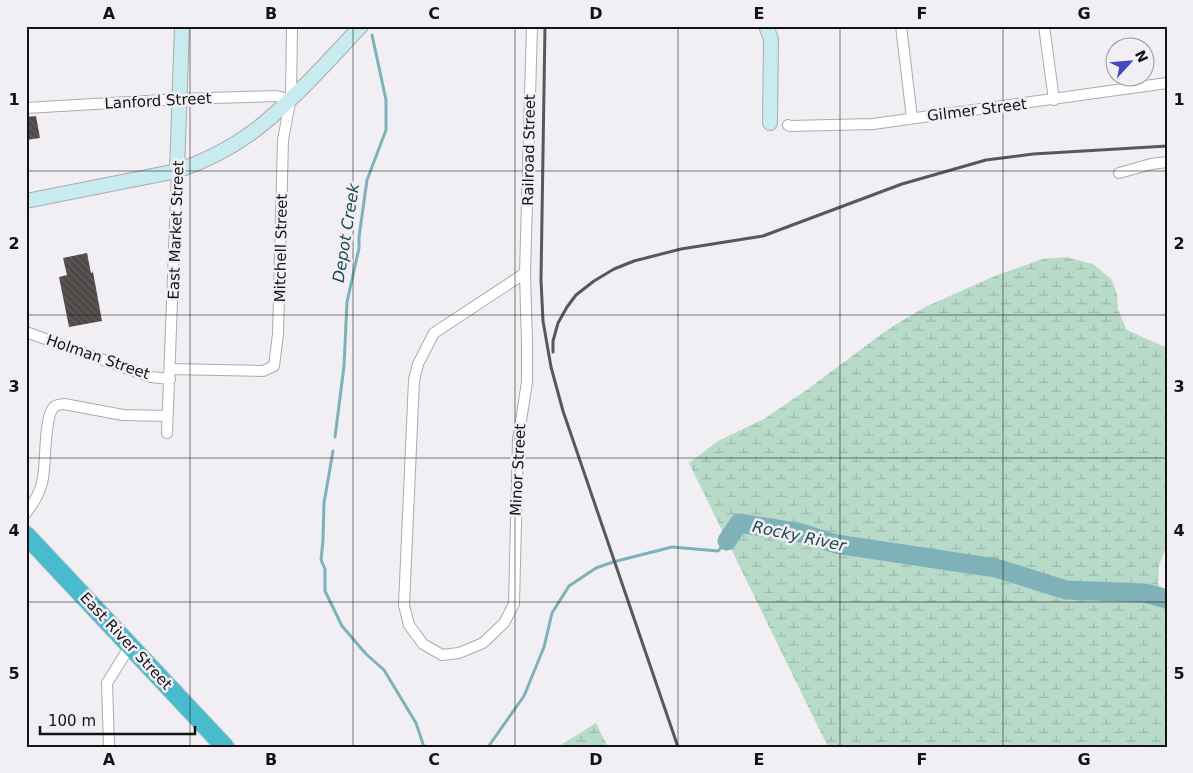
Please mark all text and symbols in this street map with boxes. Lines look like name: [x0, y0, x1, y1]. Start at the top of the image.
text: A: [103, 4, 116, 23]
text: B: [265, 4, 277, 23]
text: C: [428, 4, 440, 23]
text: D: [589, 4, 603, 23]
text: E: [754, 4, 764, 23]
text: F: [917, 4, 927, 23]
text: G: [1077, 4, 1091, 23]
north arrow: [1106, 38, 1156, 88]
text: N: [1132, 48, 1151, 65]
street label: Lanford Street: [104, 89, 212, 113]
text: 1: [8, 90, 20, 109]
text: 1: [1173, 90, 1185, 109]
street label: Railroad Street: [519, 94, 539, 206]
street label: Gilmer Street: [926, 95, 1028, 125]
street label: East Market Street: [165, 160, 187, 300]
water label: Depot Creek: [329, 181, 363, 284]
street label: Mitchell Street: [271, 193, 291, 302]
text: 2: [8, 234, 20, 253]
text: 2: [1173, 234, 1185, 253]
street label: Holman Street: [44, 331, 152, 383]
text: 3: [8, 377, 20, 396]
text: 3: [1173, 377, 1185, 396]
street label: Minor Street: [507, 423, 529, 517]
water label: Rocky River: [751, 517, 849, 555]
text: 4: [8, 521, 20, 540]
text: 4: [1173, 521, 1185, 540]
street label: East River Street: [76, 589, 176, 693]
text: 5: [8, 664, 20, 683]
text: 5: [1173, 664, 1185, 683]
scale bar: [40, 703, 195, 735]
text: 100 m: [48, 712, 96, 730]
text: A: [103, 750, 116, 769]
text: B: [265, 750, 277, 769]
text: C: [428, 750, 440, 769]
text: D: [589, 750, 603, 769]
text: E: [754, 750, 764, 769]
text: F: [917, 750, 927, 769]
text: G: [1077, 750, 1091, 769]

